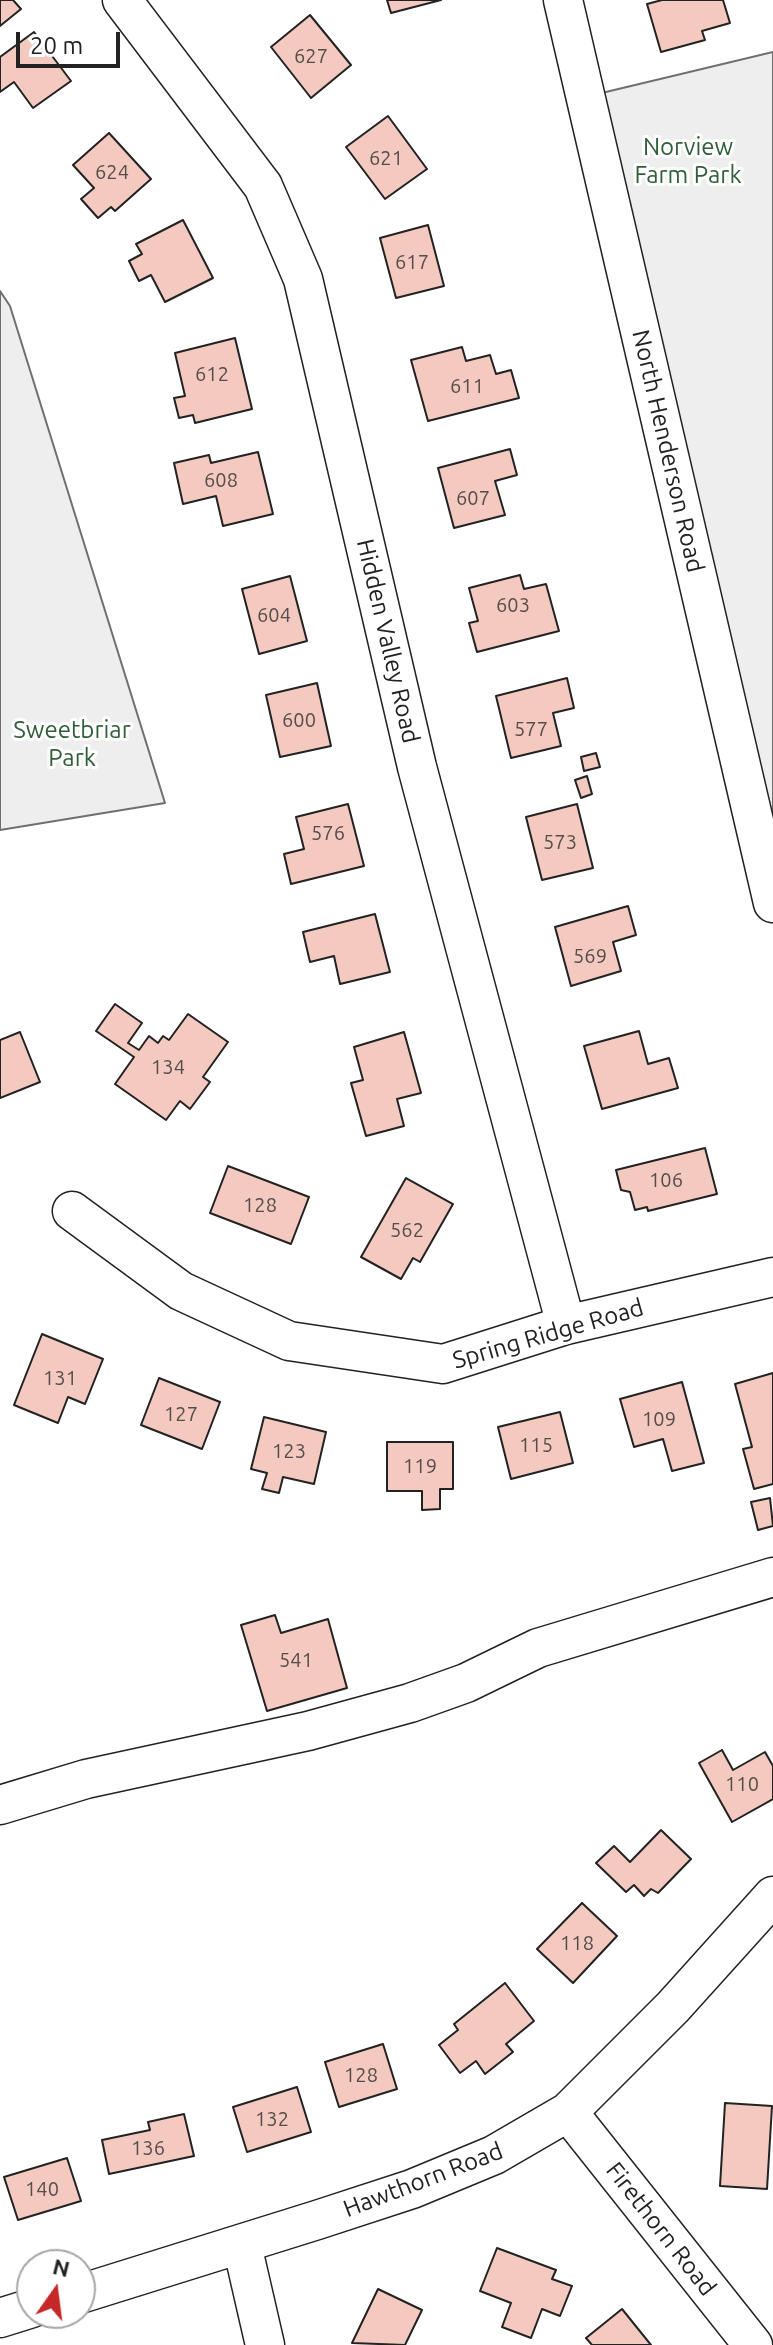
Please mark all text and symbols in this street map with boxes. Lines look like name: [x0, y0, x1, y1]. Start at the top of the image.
scale bar: [20, 16, 124, 66]
text: 20 m: [30, 32, 83, 59]
house number: 627: [294, 44, 328, 68]
park label: Norview Farm Park: [634, 133, 742, 189]
house number: 621: [369, 146, 403, 170]
house number: 624: [95, 160, 129, 184]
house number: 617: [395, 250, 429, 274]
street label: North Henderson Road: [626, 327, 710, 575]
house number: 612: [195, 362, 229, 386]
house number: 611: [450, 374, 484, 398]
house number: 608: [204, 468, 238, 492]
house number: 607: [456, 486, 490, 510]
street label: Hidden Valley Road: [351, 536, 425, 746]
house number: 603: [496, 593, 530, 617]
house number: 604: [257, 603, 291, 627]
house number: 600: [282, 708, 316, 732]
park label: Sweetbriar Park: [13, 716, 131, 772]
house number: 577: [514, 717, 548, 741]
house number: 576: [311, 821, 345, 845]
house number: 573: [543, 830, 577, 854]
house number: 569: [573, 944, 607, 968]
house number: 134: [151, 1055, 185, 1079]
house number: 106: [649, 1168, 683, 1192]
house number: 128: [243, 1193, 277, 1217]
house number: 562: [390, 1218, 424, 1242]
street label: Spring Ridge Road: [449, 1293, 647, 1375]
house number: 131: [43, 1366, 77, 1390]
house number: 127: [164, 1402, 198, 1426]
house number: 109: [642, 1407, 676, 1431]
house number: 115: [519, 1433, 553, 1457]
house number: 123: [272, 1439, 306, 1463]
house number: 119: [403, 1454, 437, 1478]
house number: 541: [279, 1648, 313, 1672]
house number: 110: [725, 1772, 759, 1796]
house number: 118: [560, 1931, 594, 1955]
house number: 128: [344, 2063, 378, 2087]
house number: 132: [255, 2107, 289, 2131]
house number: 136: [131, 2136, 165, 2160]
street label: Hawthorn Road: [339, 2136, 507, 2224]
street label: Firethorn Road: [600, 2156, 722, 2302]
house number: 140: [25, 2177, 59, 2201]
north arrow: [16, 2249, 96, 2329]
text: N: [50, 2253, 72, 2281]

